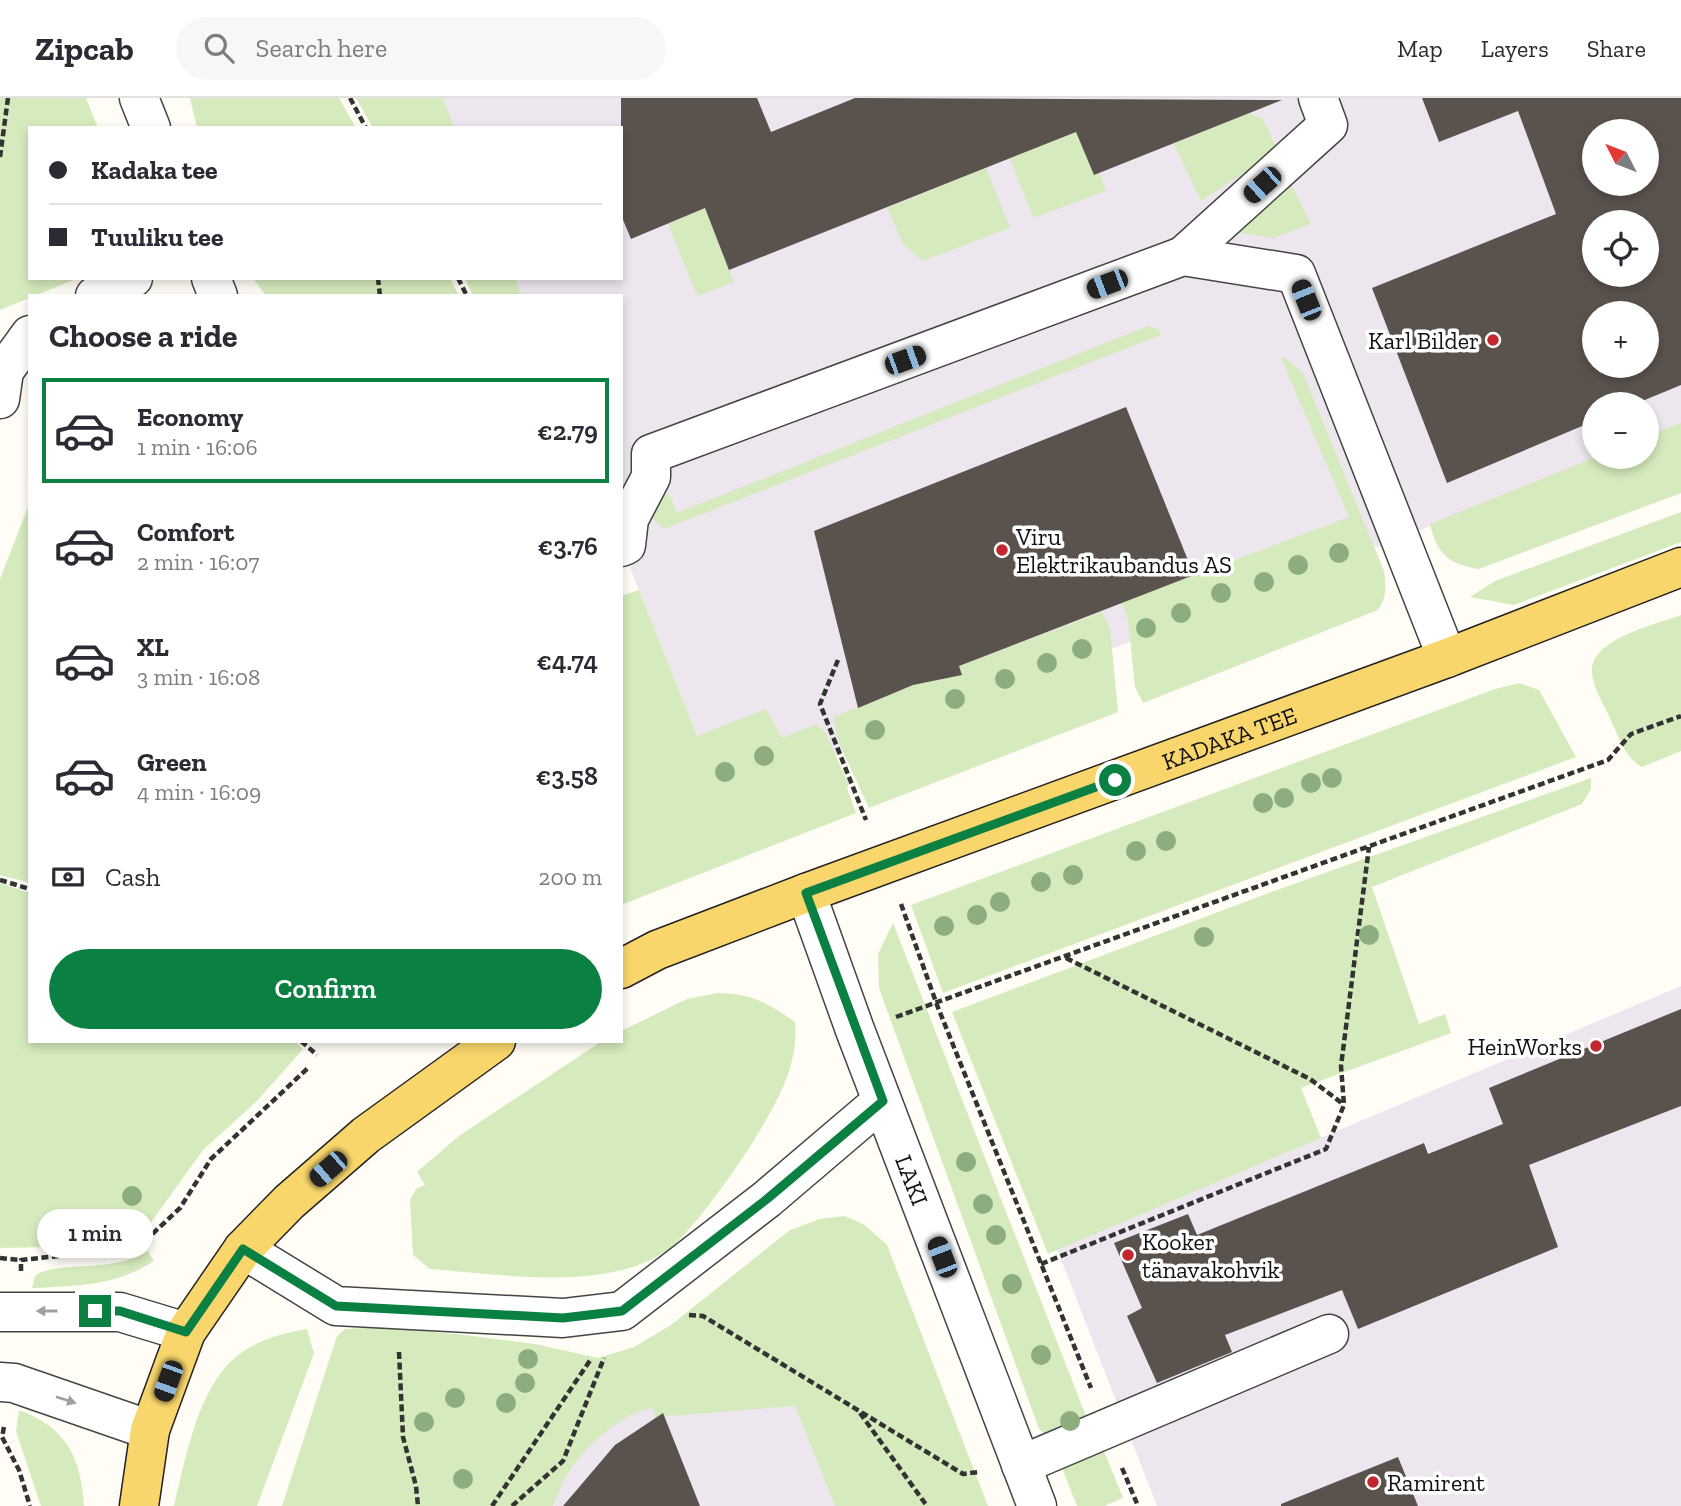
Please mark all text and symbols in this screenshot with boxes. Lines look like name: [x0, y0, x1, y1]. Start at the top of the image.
search box: [176, 17, 666, 80]
text: Zipcab: [35, 29, 134, 68]
icon: search: [200, 29, 238, 67]
text: Search here: [256, 32, 387, 64]
text: Map: [1397, 34, 1443, 63]
text: Layers: [1481, 34, 1549, 63]
text: Share: [1587, 34, 1646, 63]
north arrow: [1582, 119, 1659, 196]
map controls: [1582, 119, 1659, 469]
text: Kadaka tee: [91, 154, 218, 186]
car: [1240, 163, 1285, 207]
button: locate: [1582, 210, 1659, 287]
text: Tuuliku tee: [91, 221, 223, 253]
car: [1084, 267, 1131, 301]
car: [1289, 277, 1324, 323]
button: +: [1582, 301, 1659, 378]
text: Choose a ride: [49, 317, 237, 355]
place label: Karl Bilder: [1368, 326, 1479, 355]
marker: Karl Bilder: [1485, 332, 1501, 348]
car: [882, 343, 929, 377]
button: −: [1582, 392, 1659, 469]
icon: car: [53, 399, 116, 462]
text: Economy: [137, 401, 243, 433]
text: €2.79: [537, 415, 598, 447]
text: 1 min · 16:06: [137, 433, 258, 461]
icon: car: [53, 514, 116, 577]
text: Comfort: [137, 516, 234, 548]
place label: Viru Elektrikaubandus AS: [1015, 522, 1232, 579]
text: €3.76: [538, 530, 598, 562]
marker: Viru Elektrikaubandus AS: [994, 542, 1010, 558]
text: 2 min · 16:07: [137, 548, 259, 576]
icon: car: [53, 629, 116, 692]
text: XL: [137, 631, 169, 663]
text: €4.74: [536, 645, 598, 677]
text: 3 min · 16:08: [137, 663, 260, 691]
street label: KADAKA TEE: [1158, 700, 1300, 776]
icon: car: [53, 744, 116, 807]
text: Green: [137, 746, 207, 778]
text: €3.58: [536, 760, 598, 792]
route start: [1099, 764, 1131, 796]
text: 4 min · 16:09: [137, 778, 261, 806]
icon: cash: [49, 858, 87, 896]
text: Cash: [105, 861, 160, 893]
text: 200 m: [539, 863, 602, 891]
button: Confirm: [49, 949, 602, 1029]
place label: HeinWorks: [1467, 1032, 1582, 1061]
marker: HeinWorks: [1588, 1038, 1604, 1054]
car: [306, 1147, 351, 1191]
street label: LAKI: [890, 1151, 935, 1209]
callout: 1 min: [37, 1210, 153, 1258]
text: 1 min: [68, 1219, 122, 1247]
place label: Kooker tänavakohvik: [1142, 1227, 1280, 1284]
car: [925, 1234, 960, 1280]
marker: Kooker tänavakohvik: [1120, 1247, 1136, 1263]
route end: [79, 1295, 111, 1327]
one-way arrow: [36, 1305, 58, 1317]
car: [151, 1358, 186, 1404]
one-way arrow: [55, 1395, 76, 1406]
place label: Ramirent: [1387, 1468, 1485, 1497]
marker: Ramirent: [1365, 1474, 1381, 1490]

